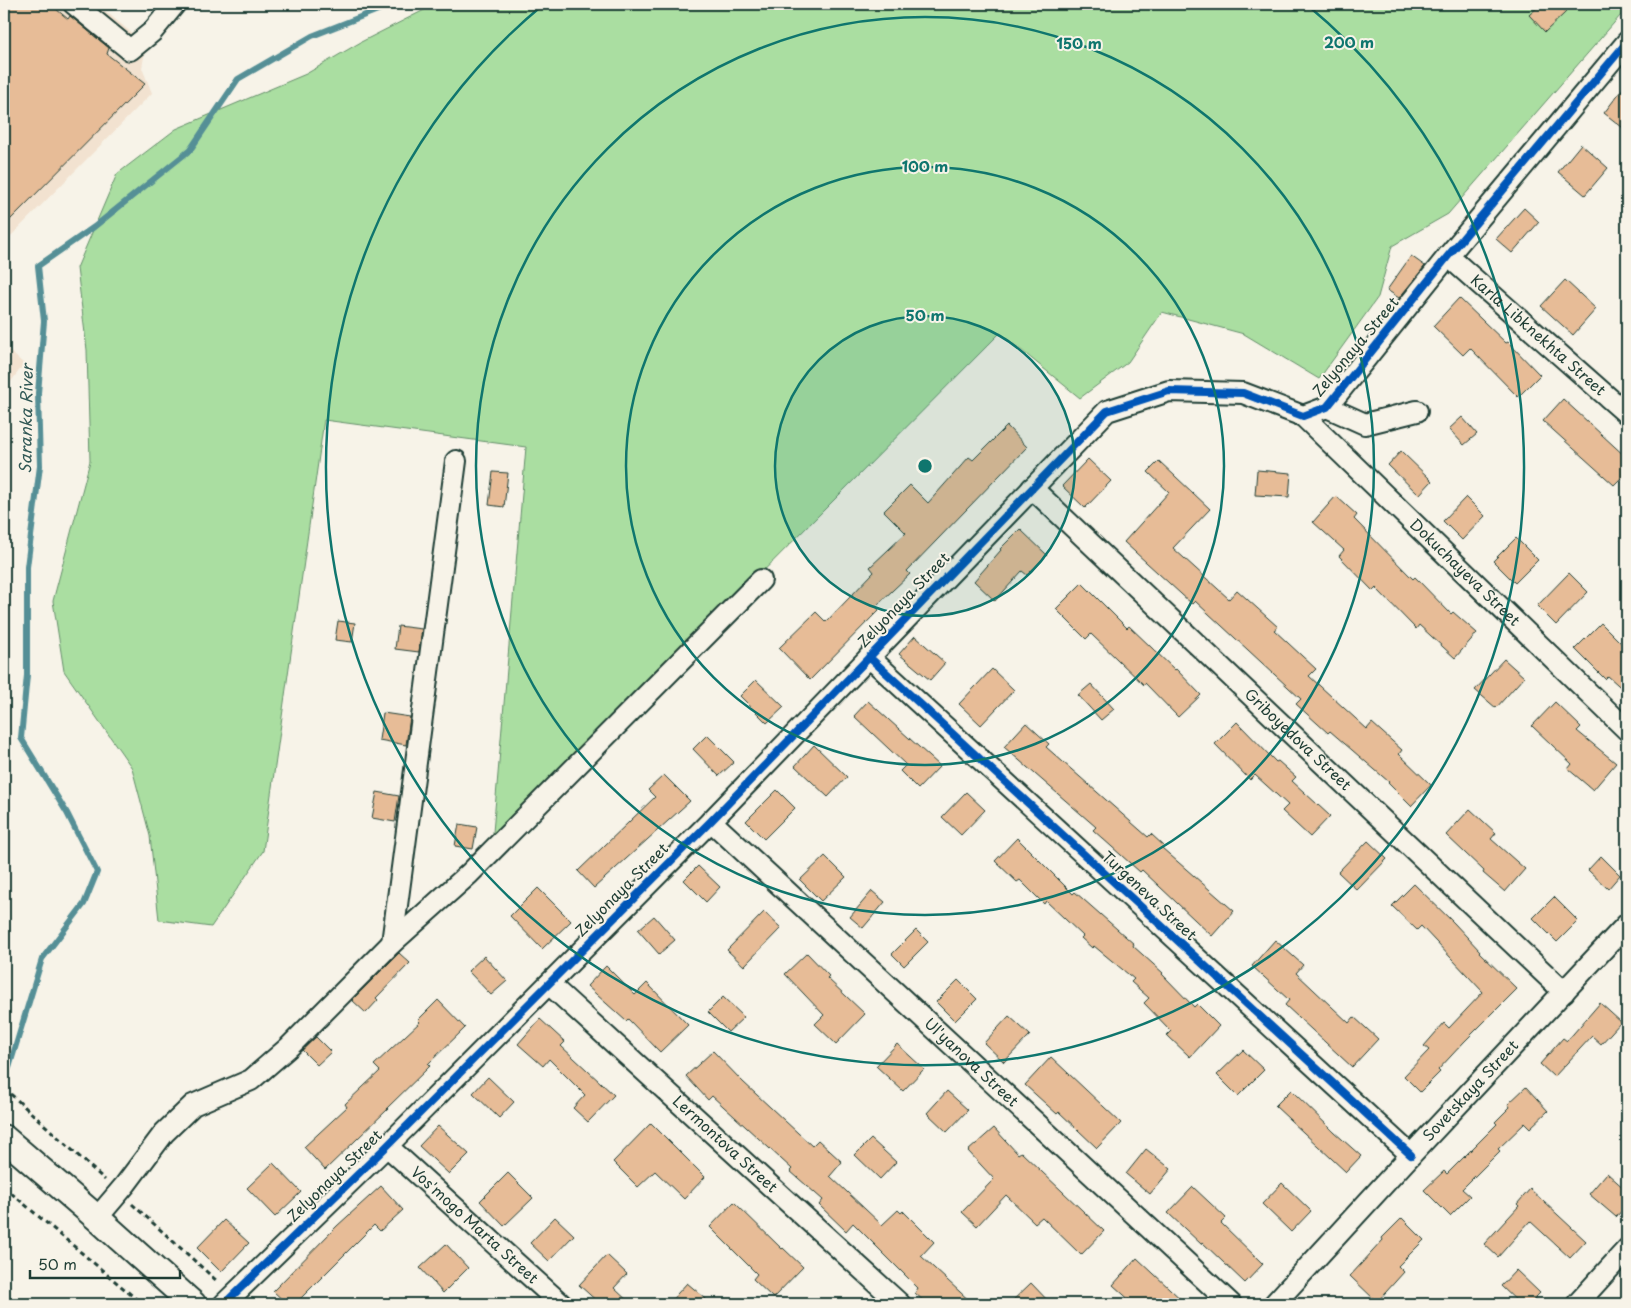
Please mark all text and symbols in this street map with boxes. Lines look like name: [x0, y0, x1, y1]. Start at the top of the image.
text: 200 m: [1324, 30, 1374, 53]
text: 150 m: [1056, 31, 1102, 54]
text: 100 m: [902, 154, 948, 177]
street label: Karla Libknekhta Street: [1466, 268, 1612, 400]
street label: Zelyonaya Street: [1306, 291, 1404, 401]
text: 50 m: [906, 303, 944, 326]
water label: Saranka River: [12, 362, 38, 474]
centre of rings: [916, 457, 934, 475]
street label: Dokuchayeva Street: [1405, 512, 1526, 631]
street label: Zelyonaya Street: [852, 546, 954, 652]
street label: Griboyedova Street: [1240, 682, 1357, 795]
street label: Zelyonaya Street: [569, 837, 673, 941]
street label: Turgeneva Street: [1097, 845, 1203, 945]
street label: Ul'yanova Street: [920, 1012, 1025, 1111]
street label: Sovetskaya Street: [1416, 1034, 1523, 1146]
street label: Lermontova Street: [668, 1089, 784, 1197]
street label: Zelyonaya Street: [281, 1124, 387, 1226]
street label: Vos'mogo Marta Street: [406, 1160, 544, 1288]
scale bar: [30, 1248, 180, 1280]
text: 50 m: [38, 1252, 77, 1275]

